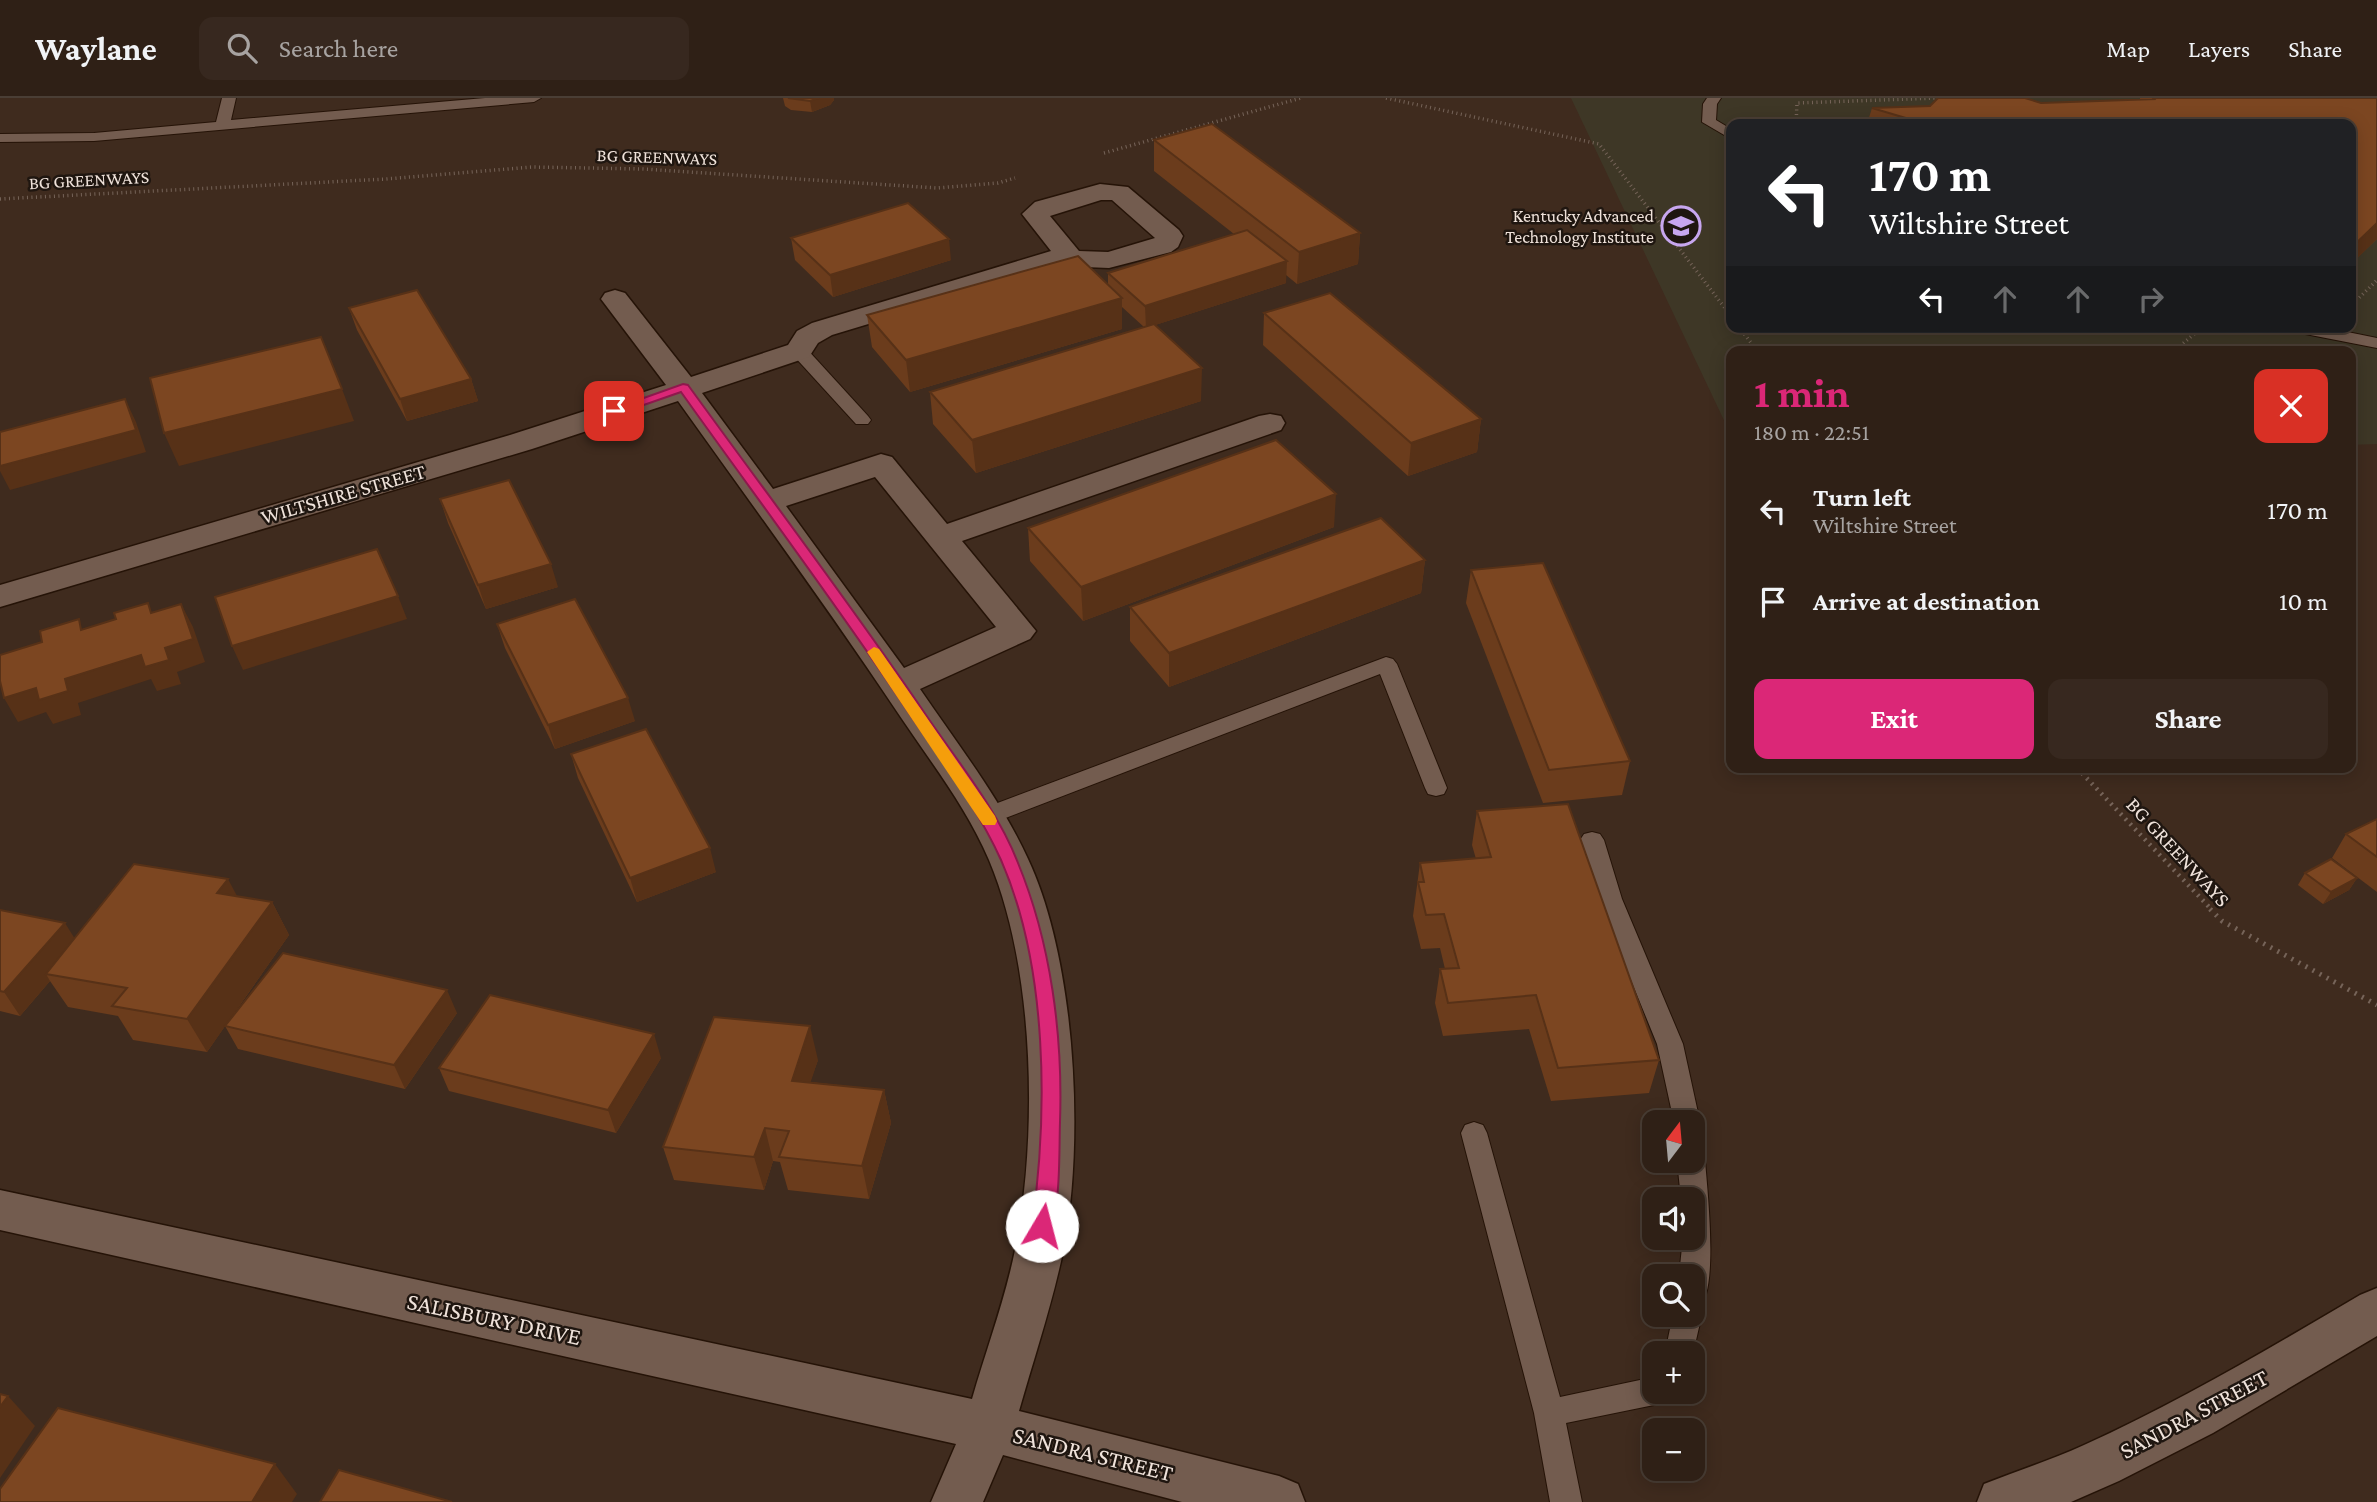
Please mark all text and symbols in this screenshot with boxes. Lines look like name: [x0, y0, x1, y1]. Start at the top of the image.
search box: [199, 17, 689, 80]
icon: search: [223, 29, 261, 67]
text: Waylane: [35, 30, 157, 67]
text: Search here: [279, 34, 398, 63]
text: Map: [2106, 35, 2150, 62]
text: Layers: [2188, 35, 2250, 62]
text: Share: [2288, 35, 2342, 62]
street label: BG GREENWAYS: [596, 145, 718, 169]
icon: left: [1754, 147, 1845, 238]
text: 170 m: [1869, 147, 1991, 202]
street label: BG GREENWAYS: [28, 167, 150, 193]
school or university icon: Kentucky Advanced Technology Institute: [1660, 205, 1702, 247]
text: Wiltshire Street: [1869, 205, 2069, 241]
place label: Kentucky Advanced Technology Institute: [1505, 206, 1655, 247]
icon: left: [1913, 280, 1951, 318]
icon: ahead: [1986, 280, 2024, 318]
icon: ahead: [2059, 280, 2097, 318]
icon: right: [2132, 280, 2170, 318]
text: 1 min: [1754, 369, 1850, 416]
button: close: [2254, 369, 2328, 443]
pin: [584, 381, 644, 441]
icon: arrive: [595, 392, 633, 430]
text: 180 m · 22:51: [1754, 419, 1869, 445]
street label: WILTSHIRE STREET: [258, 459, 429, 529]
text: Turn left: [1813, 483, 1911, 512]
icon: left: [1754, 492, 1792, 530]
text: 170 m: [2267, 496, 2328, 525]
text: Wiltshire Street: [1813, 512, 1957, 538]
icon: arrive: [1754, 583, 1792, 621]
text: Arrive at destination: [1813, 587, 2040, 616]
text: 10 m: [2279, 587, 2328, 616]
button: Exit: [1754, 679, 2034, 759]
button: Share: [2048, 679, 2328, 759]
street label: BG GREENWAYS: [2121, 792, 2235, 912]
north arrow: [1642, 1110, 1704, 1172]
map controls: [1642, 1110, 1705, 1481]
button: sound: [1642, 1187, 1705, 1250]
position arrow: [1005, 1189, 1079, 1263]
button: search: [1642, 1264, 1705, 1327]
street label: SALISBURY DRIVE: [405, 1287, 584, 1350]
button: +: [1642, 1341, 1705, 1404]
street label: SANDRA STREET: [2115, 1363, 2272, 1464]
button: −: [1642, 1418, 1705, 1481]
street label: SANDRA STREET: [1010, 1421, 1176, 1486]

